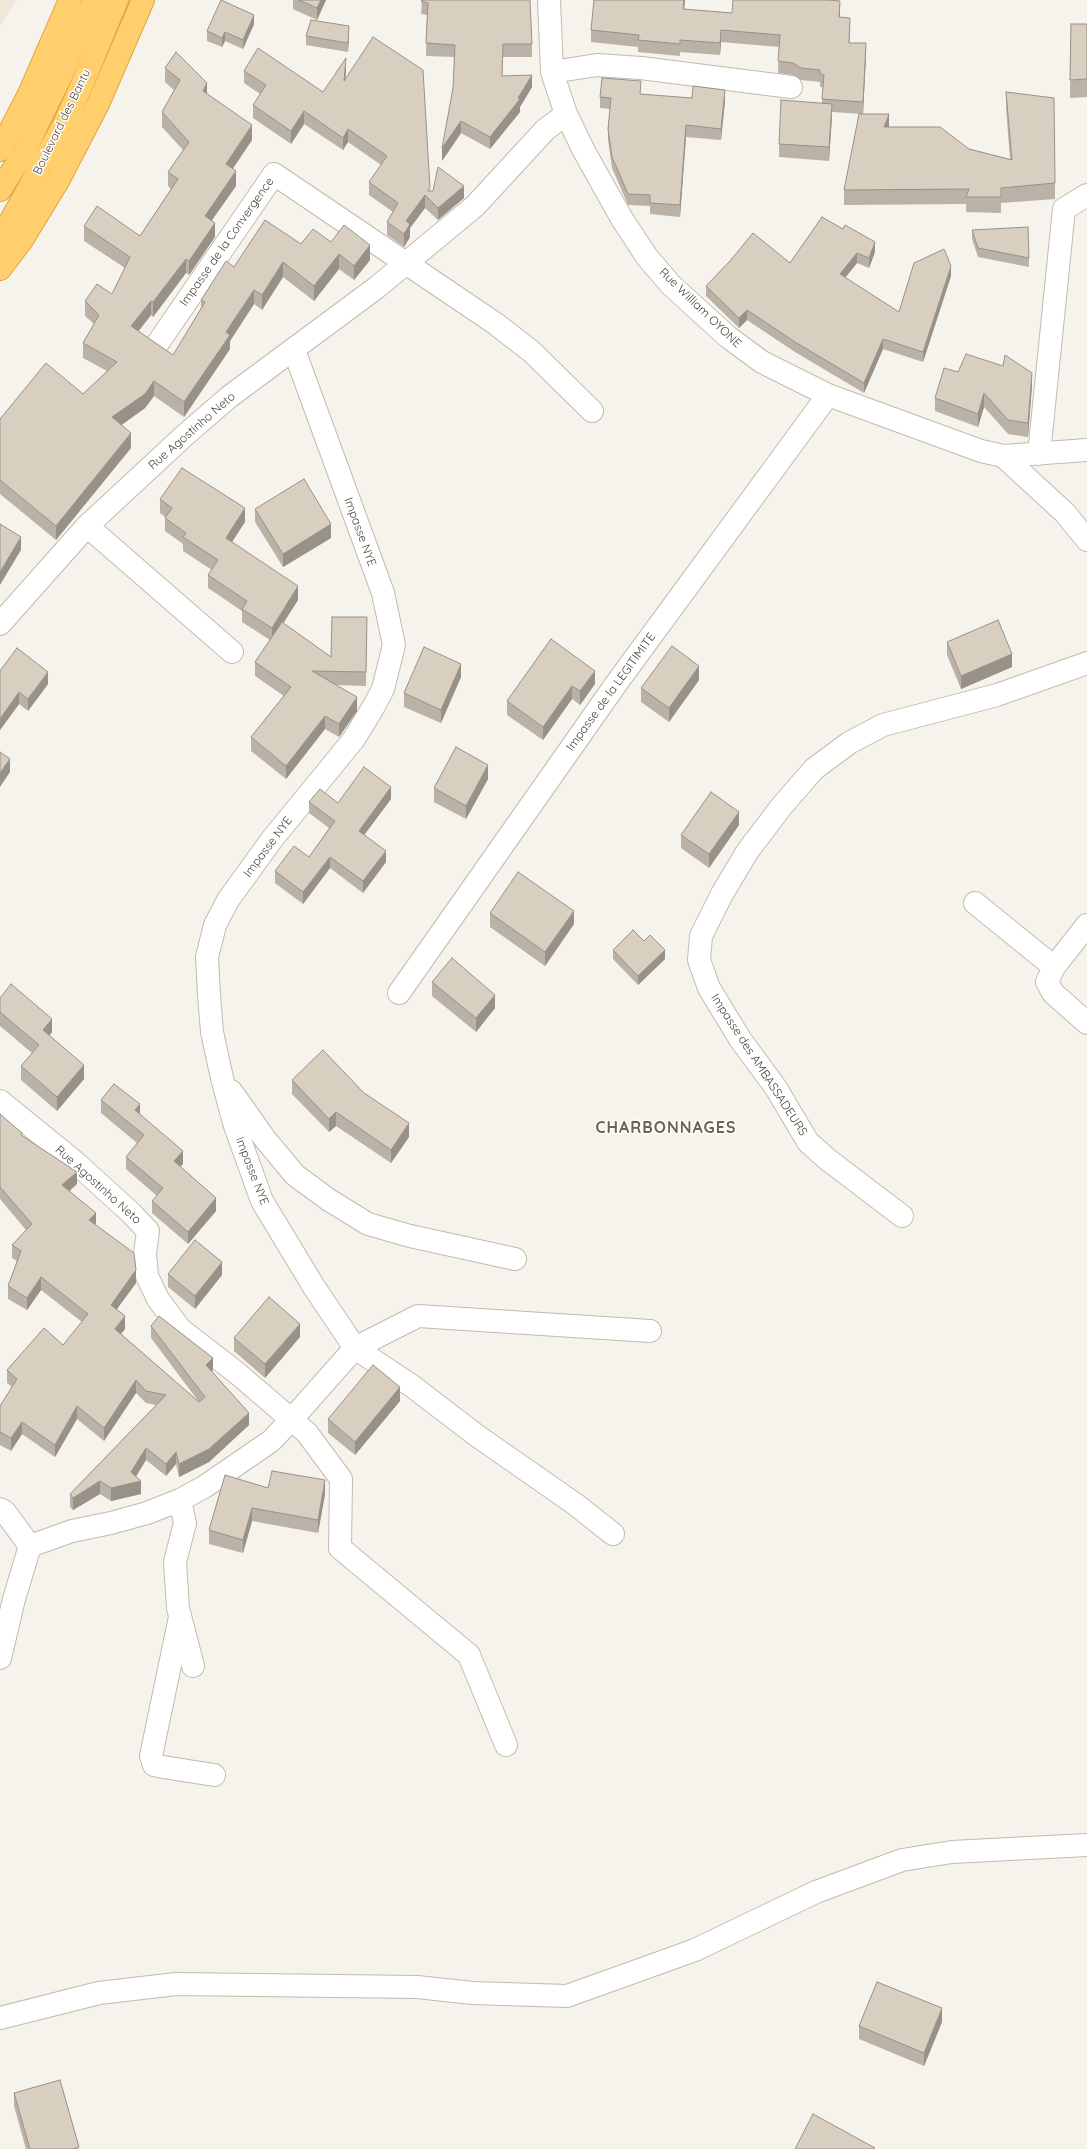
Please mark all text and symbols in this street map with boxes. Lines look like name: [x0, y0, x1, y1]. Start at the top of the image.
street label: Boulevard des Bantu: [30, 67, 94, 177]
street label: Impasse de la Convergence: [177, 175, 277, 309]
street label: Rue William OYONE: [656, 265, 744, 351]
street label: Rue Agostinho Neto: [146, 389, 238, 473]
street label: Impasse NYE: [341, 496, 379, 568]
street label: Impasse de la LEGITIMITE: [563, 630, 659, 754]
street label: Impasse NYE: [241, 814, 295, 880]
street label: Impasse des AMBASSADEURS: [708, 991, 810, 1139]
district label: CHARBONNAGES: [596, 1118, 736, 1138]
street label: Impasse NYE: [232, 1135, 272, 1207]
street label: Rue Agostinho Neto: [52, 1143, 144, 1227]

